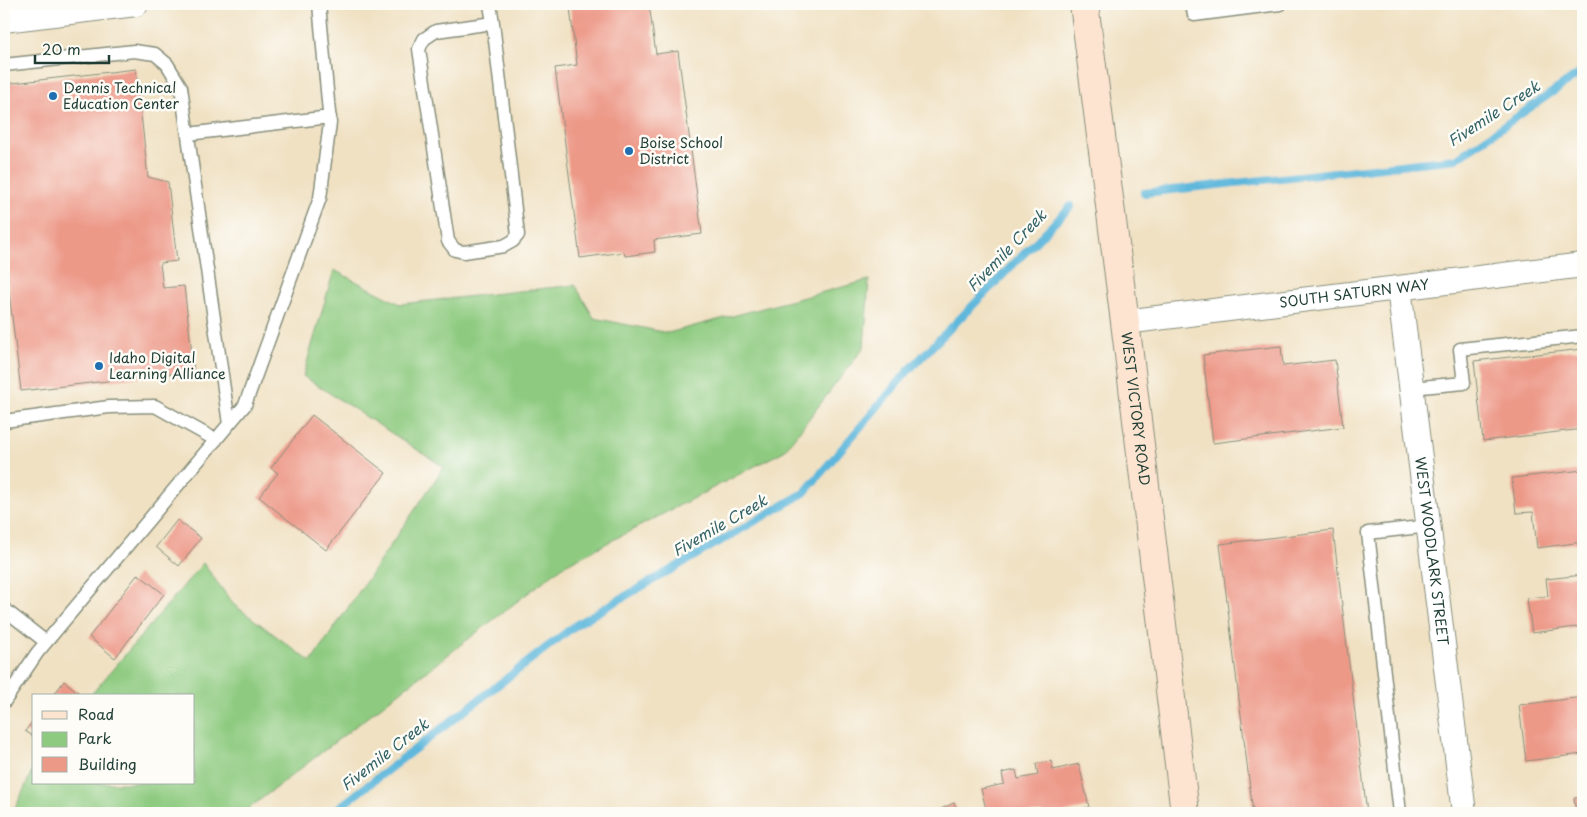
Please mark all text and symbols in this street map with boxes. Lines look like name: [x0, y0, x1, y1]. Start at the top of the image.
scale bar: [35, 32, 109, 64]
text: 20 m: [42, 37, 81, 60]
water label: Fivemile Creek: [1442, 74, 1545, 151]
place label: Dennis Technical Education Center: [63, 77, 179, 114]
marker: Dennis Technical Education Center: [47, 90, 59, 102]
place label: Boise School District: [639, 132, 723, 169]
marker: Boise School District: [623, 145, 635, 157]
water label: Fivemile Creek: [961, 203, 1052, 296]
street label: SOUTH SATURN WAY: [1278, 273, 1430, 313]
street label: WEST VICTORY ROAD: [1116, 331, 1156, 487]
place label: Idaho Digital Learning Alliance: [109, 347, 226, 384]
marker: Idaho Digital Learning Alliance: [93, 360, 105, 372]
street label: WEST WOODLARK STREET: [1410, 455, 1454, 647]
water label: Fivemile Creek: [668, 488, 772, 561]
legend: [32, 694, 195, 784]
text: Road: [78, 702, 114, 725]
water label: Fivemile Creek: [335, 712, 434, 796]
text: Park: [78, 726, 112, 749]
text: Building: [78, 752, 137, 775]

